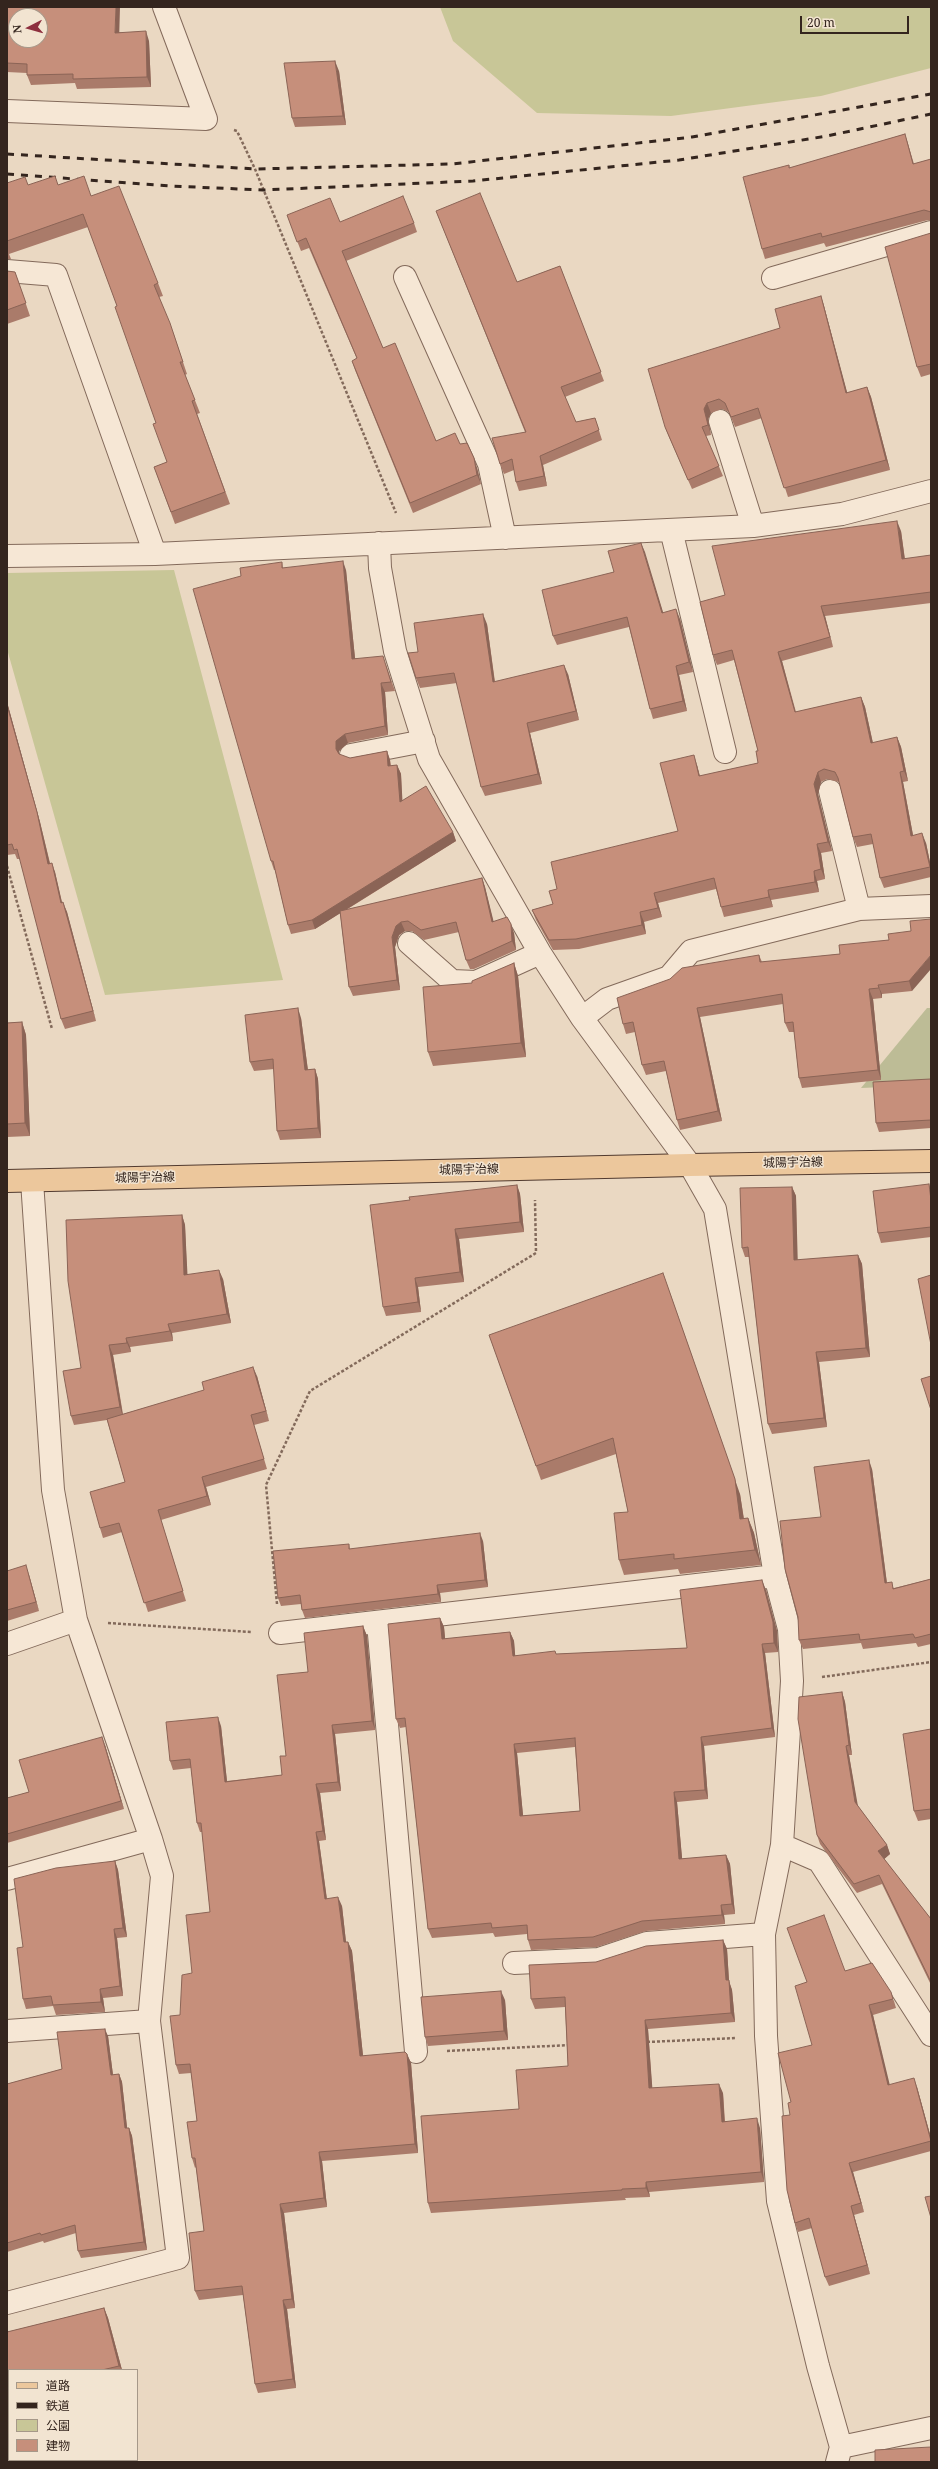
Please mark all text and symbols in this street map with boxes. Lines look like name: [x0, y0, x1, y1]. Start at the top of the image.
north arrow: [8, 8, 48, 48]
scale bar: [802, 8, 911, 34]
text: 20 m: [807, 14, 835, 31]
text: N: [9, 24, 24, 34]
street label: 城陽宇治線: [763, 1155, 823, 1171]
street label: 城陽宇治線: [439, 1162, 499, 1178]
street label: 城陽宇治線: [115, 1170, 175, 1186]
legend: [8, 2369, 138, 2461]
text: 道路: [46, 2377, 70, 2394]
text: 鉄道: [46, 2397, 70, 2414]
text: 公園: [46, 2417, 70, 2434]
text: 建物: [46, 2437, 70, 2454]

